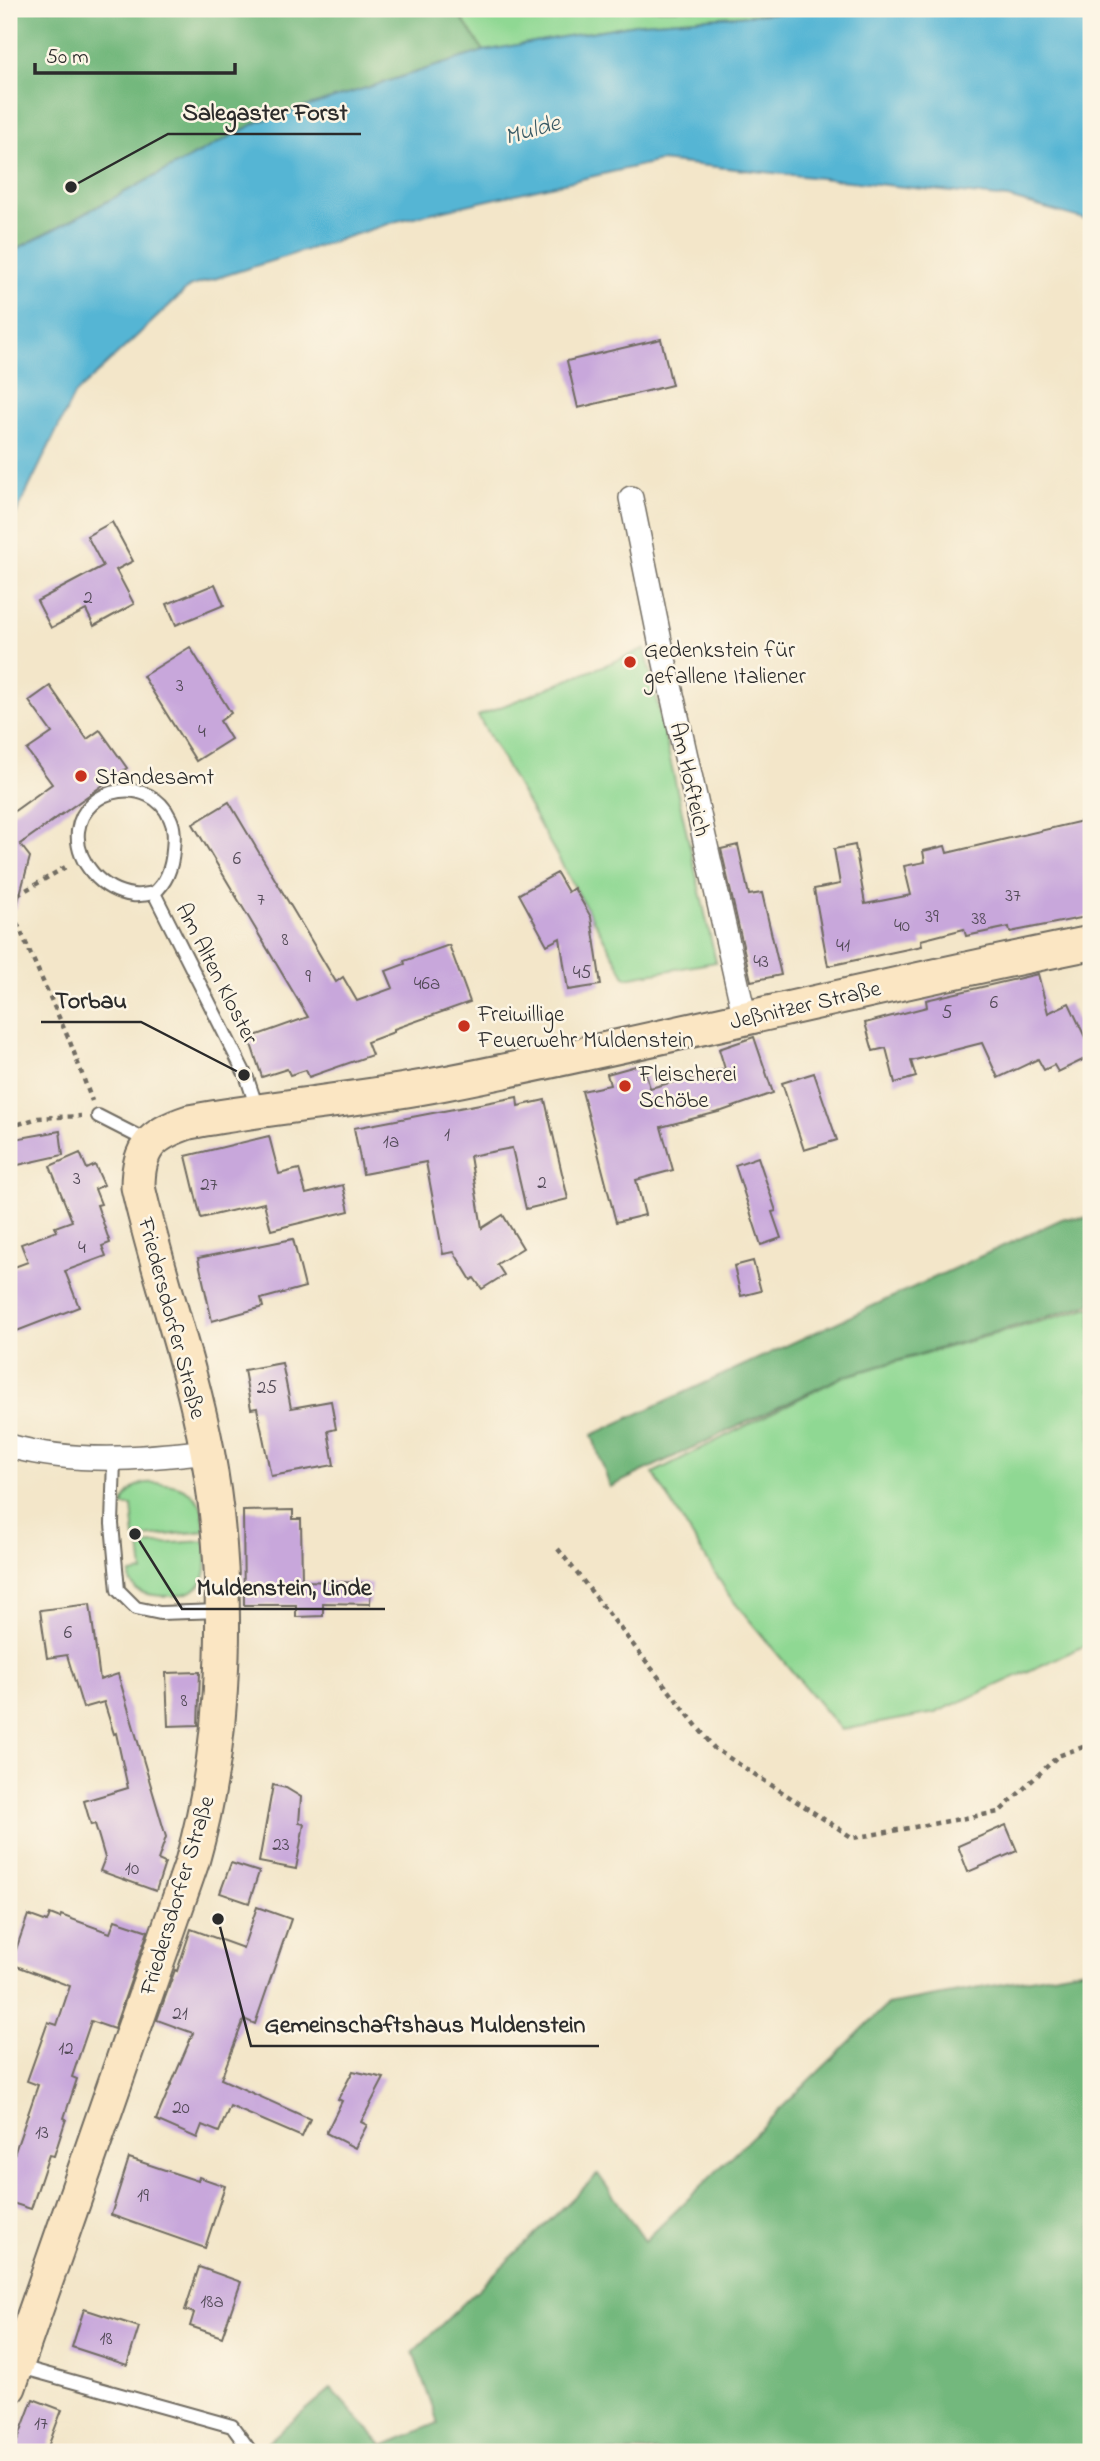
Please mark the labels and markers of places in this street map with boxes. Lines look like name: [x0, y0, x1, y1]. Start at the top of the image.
callout: Salegaster Forst: [168, 89, 361, 134]
place label: Gedenkstein für gefallene Italiener: [643, 635, 807, 695]
marker: Gedenkstein für gefallene Italiener: [622, 654, 638, 670]
place label: Standesamt: [95, 762, 214, 795]
marker: Standesamt: [73, 768, 89, 784]
callout: Torbau: [41, 977, 141, 1022]
place label: Freiwillige Feuerwehr Muldenstein: [477, 999, 694, 1058]
marker: Freiwillige Feuerwehr Muldenstein: [456, 1018, 472, 1034]
place label: Fleischerei Schöbe: [638, 1059, 737, 1118]
marker: Fleischerei Schöbe: [617, 1078, 633, 1094]
callout: Muldenstein, Linde: [182, 1564, 385, 1609]
callout: Gemeinschaftshaus Muldenstein: [251, 2001, 599, 2046]

